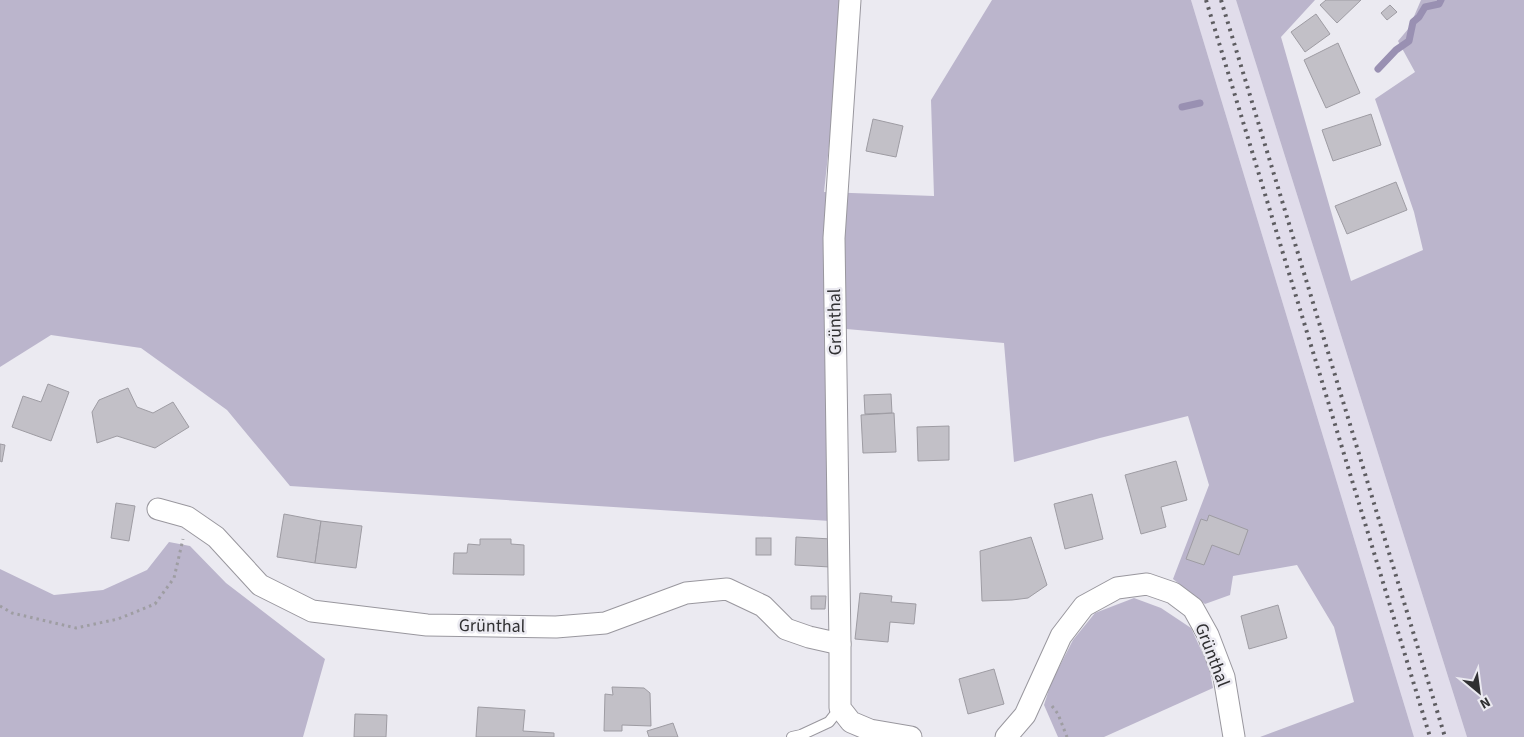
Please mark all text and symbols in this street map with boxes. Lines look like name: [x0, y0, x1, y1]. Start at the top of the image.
street label: Grünthal: [822, 289, 848, 355]
street label: Grünthal: [459, 613, 525, 639]
street label: Grünthal: [1188, 619, 1236, 691]
north arrow: [1454, 667, 1504, 717]
text: N: [1476, 691, 1494, 713]

